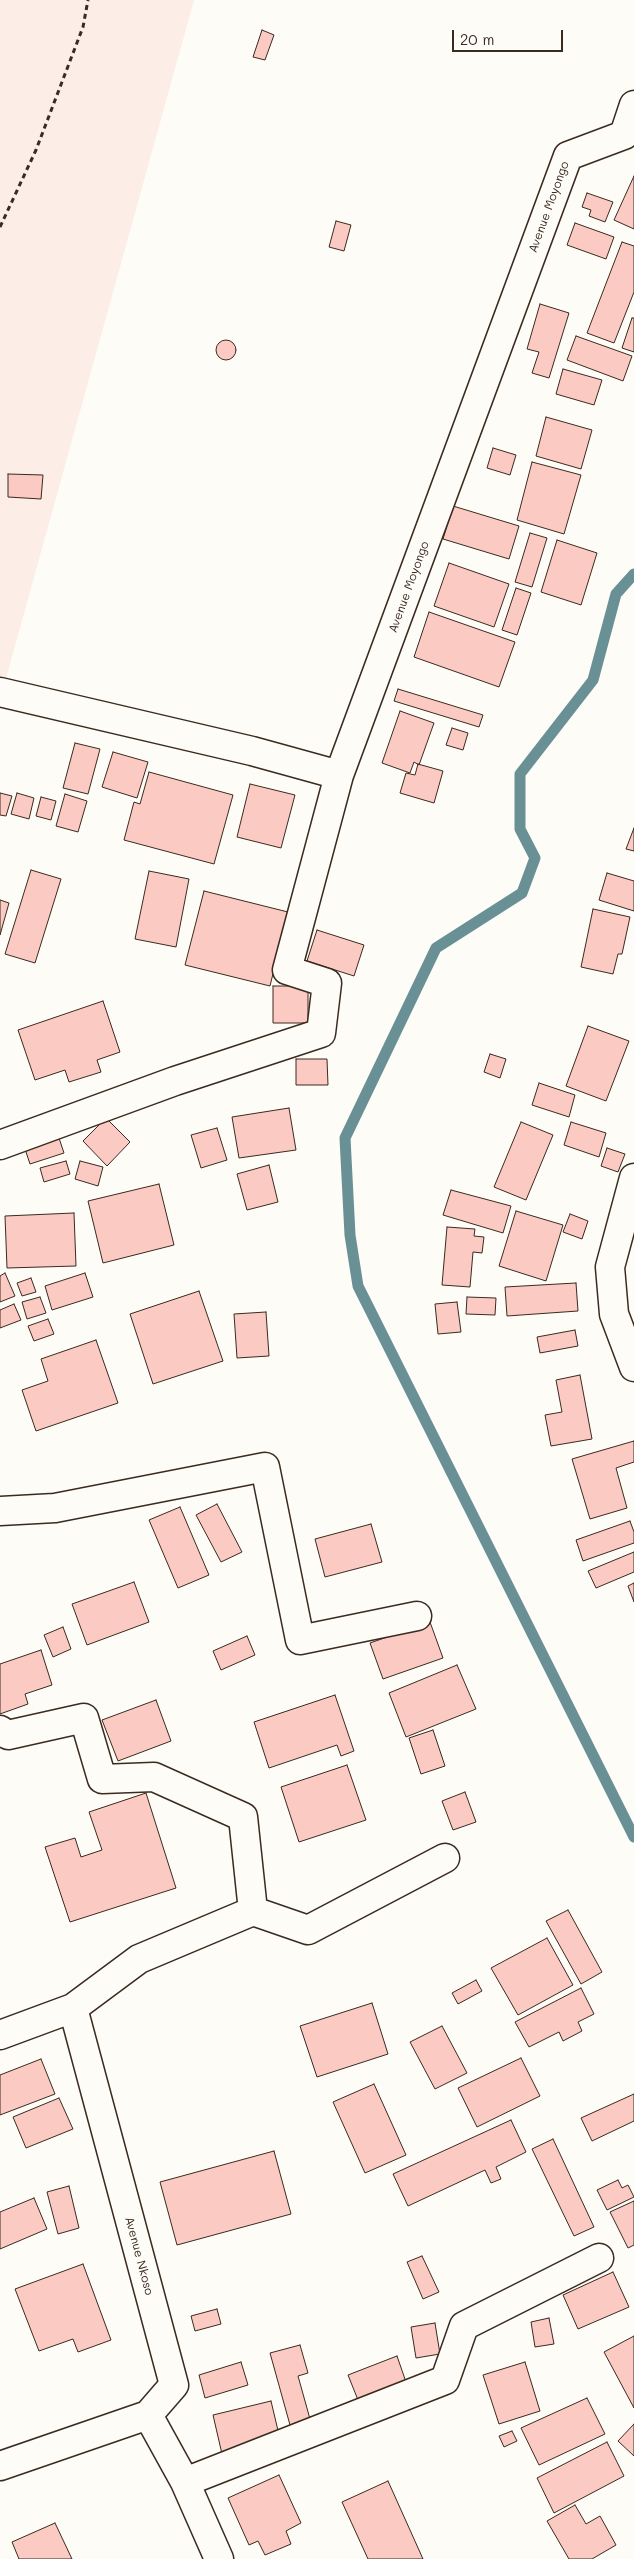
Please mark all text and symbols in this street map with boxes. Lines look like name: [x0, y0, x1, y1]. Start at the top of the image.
scale bar: [454, 20, 565, 52]
text: 20 m: [460, 29, 494, 49]
street label: Avenue Moyongo: [526, 159, 572, 255]
street label: Avenue Moyongo: [386, 539, 432, 635]
street label: Avenue Nkoso: [122, 2215, 156, 2297]

